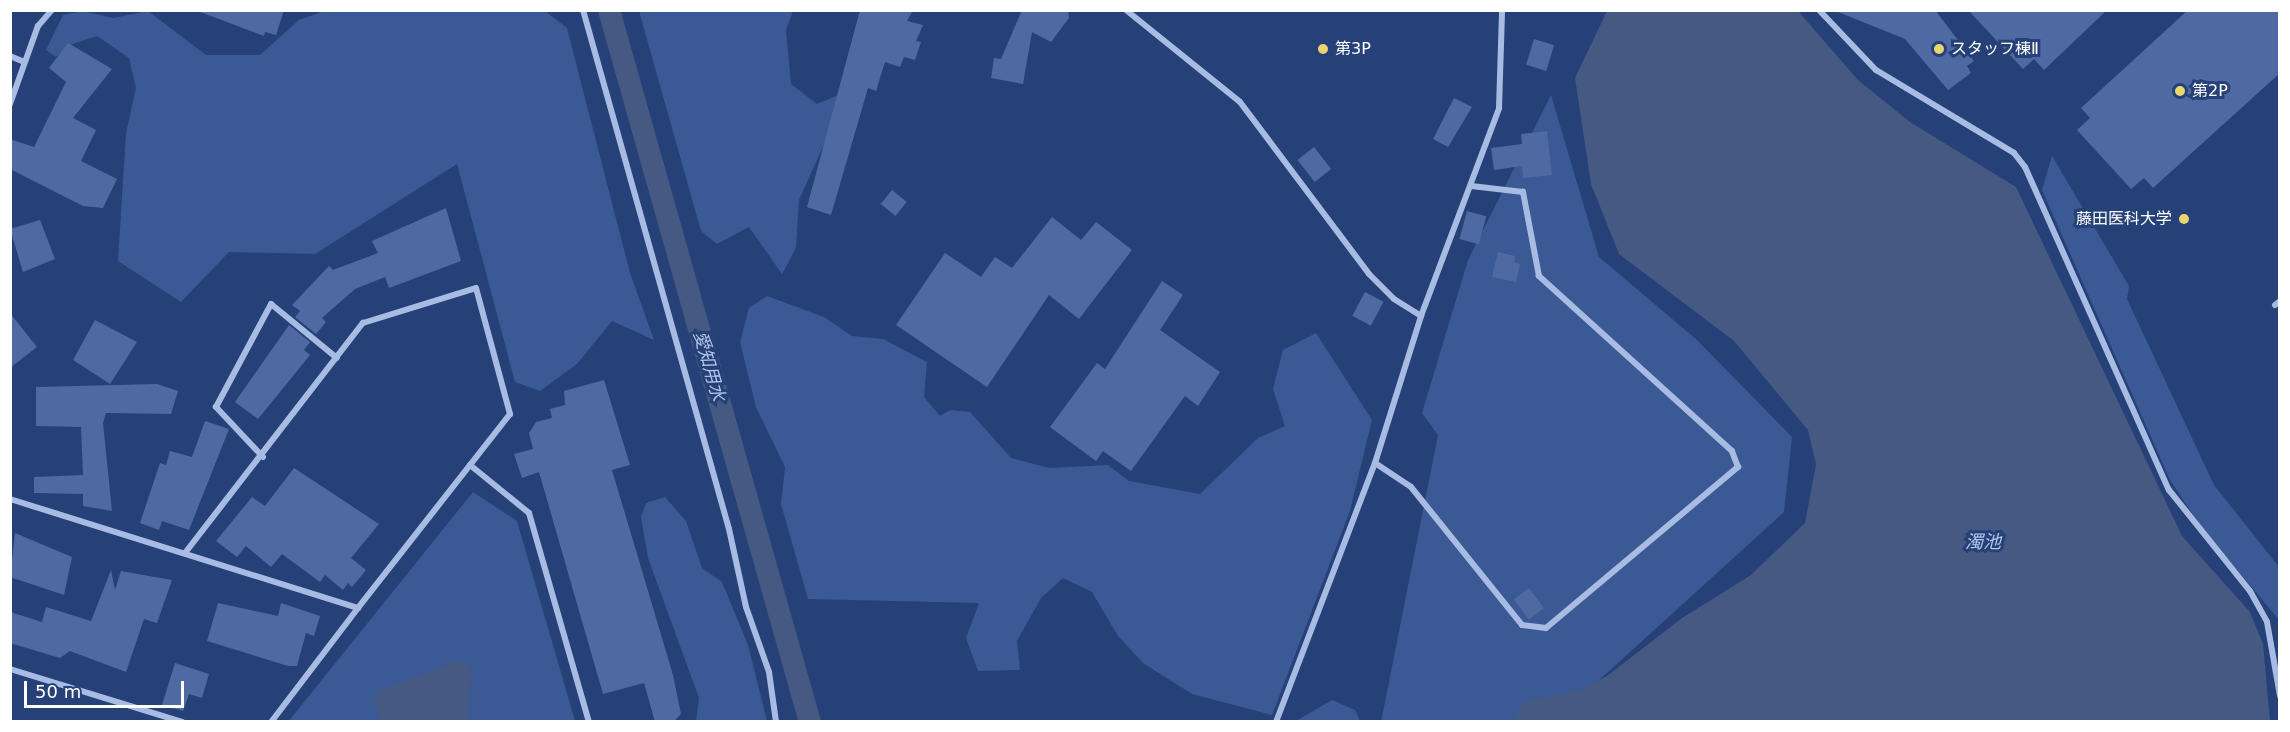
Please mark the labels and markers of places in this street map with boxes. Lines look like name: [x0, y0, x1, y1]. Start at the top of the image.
place label: 第3P: [1335, 39, 1371, 59]
place label: スタッフ棟Ⅱ: [1951, 39, 2039, 59]
marker: 第3P: [1316, 42, 1330, 56]
marker: スタッフ棟Ⅱ: [1932, 42, 1946, 56]
place label: 第2P: [2192, 81, 2228, 101]
marker: 第2P: [2173, 84, 2187, 98]
place label: 藤田医科大学: [2076, 209, 2172, 229]
marker: 藤田医科大学: [2177, 212, 2191, 226]

